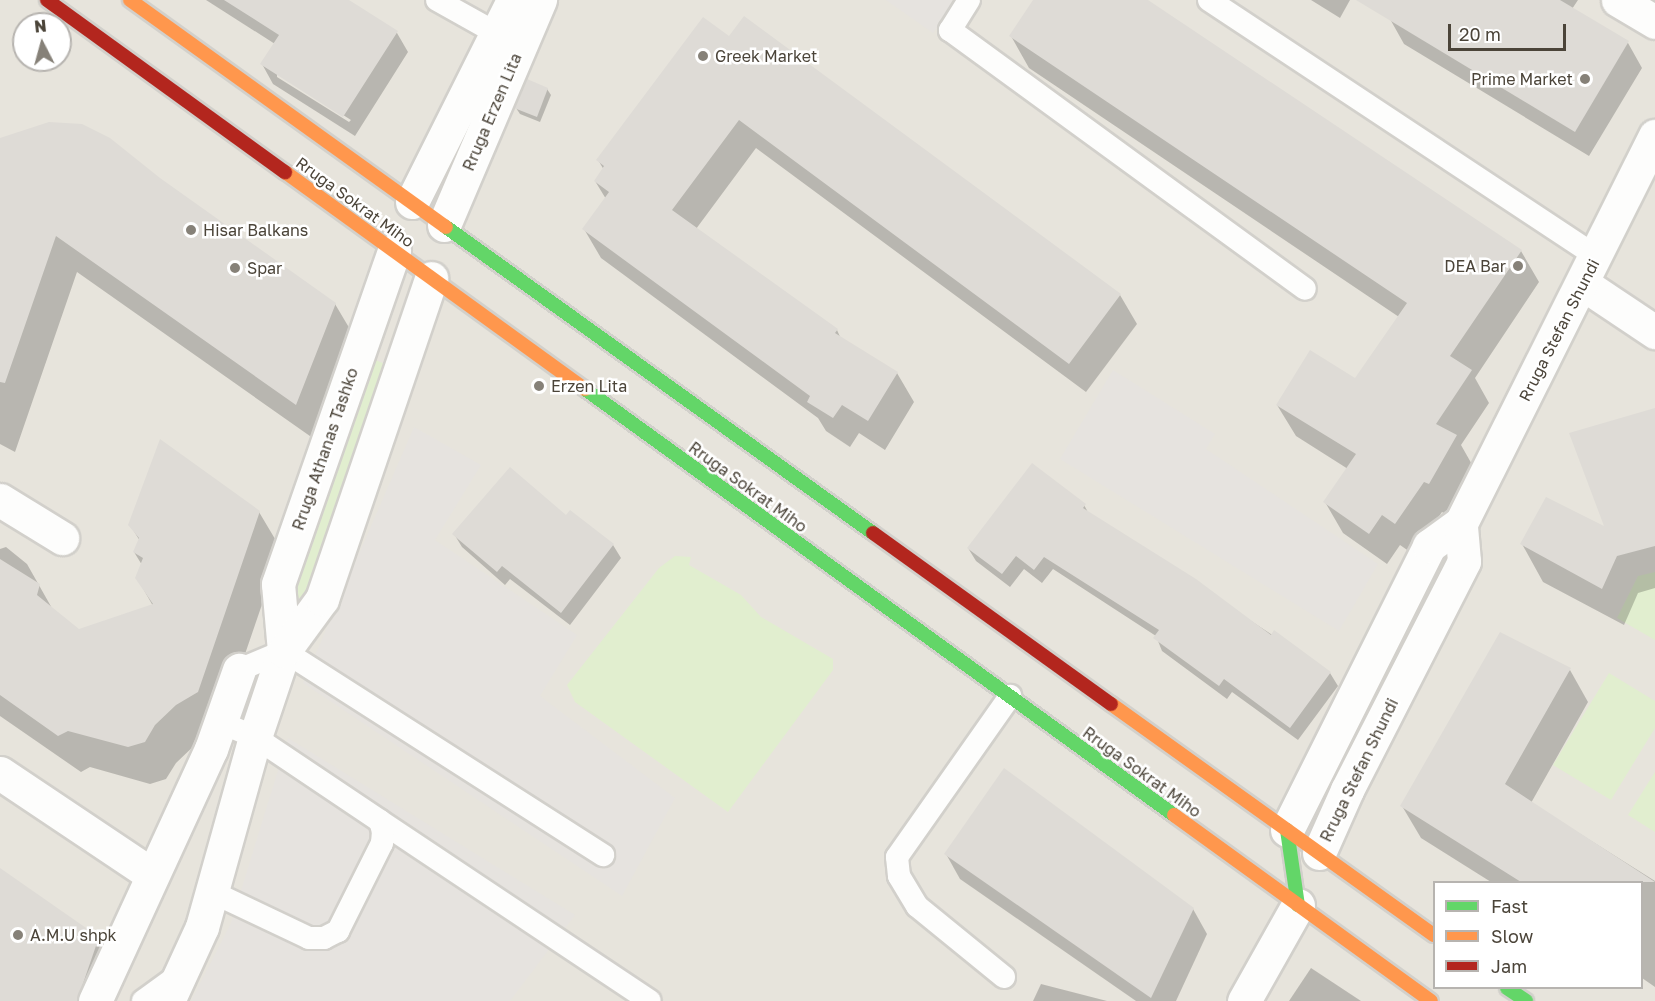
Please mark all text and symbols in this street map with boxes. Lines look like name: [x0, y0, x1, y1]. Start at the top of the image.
north arrow: [12, 12, 72, 72]
scale bar: [1451, 12, 1570, 50]
text: N: [33, 16, 47, 37]
text: 20 m: [1459, 23, 1501, 45]
place label: Greek Market: [715, 46, 817, 66]
marker: Greek Market: [696, 49, 710, 63]
street label: Rruga Erzen Lita: [459, 50, 525, 174]
place label: Prime Market: [1471, 69, 1573, 89]
marker: Prime Market: [1578, 72, 1592, 86]
street label: Rruga Sokrat Miho: [292, 153, 418, 251]
place label: Hisar Balkans: [203, 220, 308, 240]
marker: Hisar Balkans: [184, 223, 198, 237]
place label: DEA Bar: [1444, 256, 1506, 276]
street label: Rruga Stefan Shundi: [1515, 256, 1603, 404]
place label: Spar: [247, 258, 282, 278]
marker: DEA Bar: [1511, 259, 1525, 273]
marker: Spar: [228, 261, 242, 275]
street label: Rruga Athanas Tashko: [288, 365, 362, 533]
place label: Erzen Lita: [551, 376, 627, 396]
marker: Erzen Lita: [532, 379, 546, 393]
street label: Rruga Sokrat Miho: [685, 438, 811, 536]
street label: Rruga Stefan Shundi: [1316, 695, 1402, 845]
street label: Rruga Sokrat Miho: [1079, 723, 1205, 821]
legend: [1433, 881, 1643, 989]
text: Fast: [1491, 895, 1528, 917]
place label: A.M.U shpk: [30, 925, 117, 945]
text: Slow: [1491, 925, 1533, 947]
marker: A.M.U shpk: [11, 928, 25, 942]
text: Jam: [1491, 955, 1527, 977]

